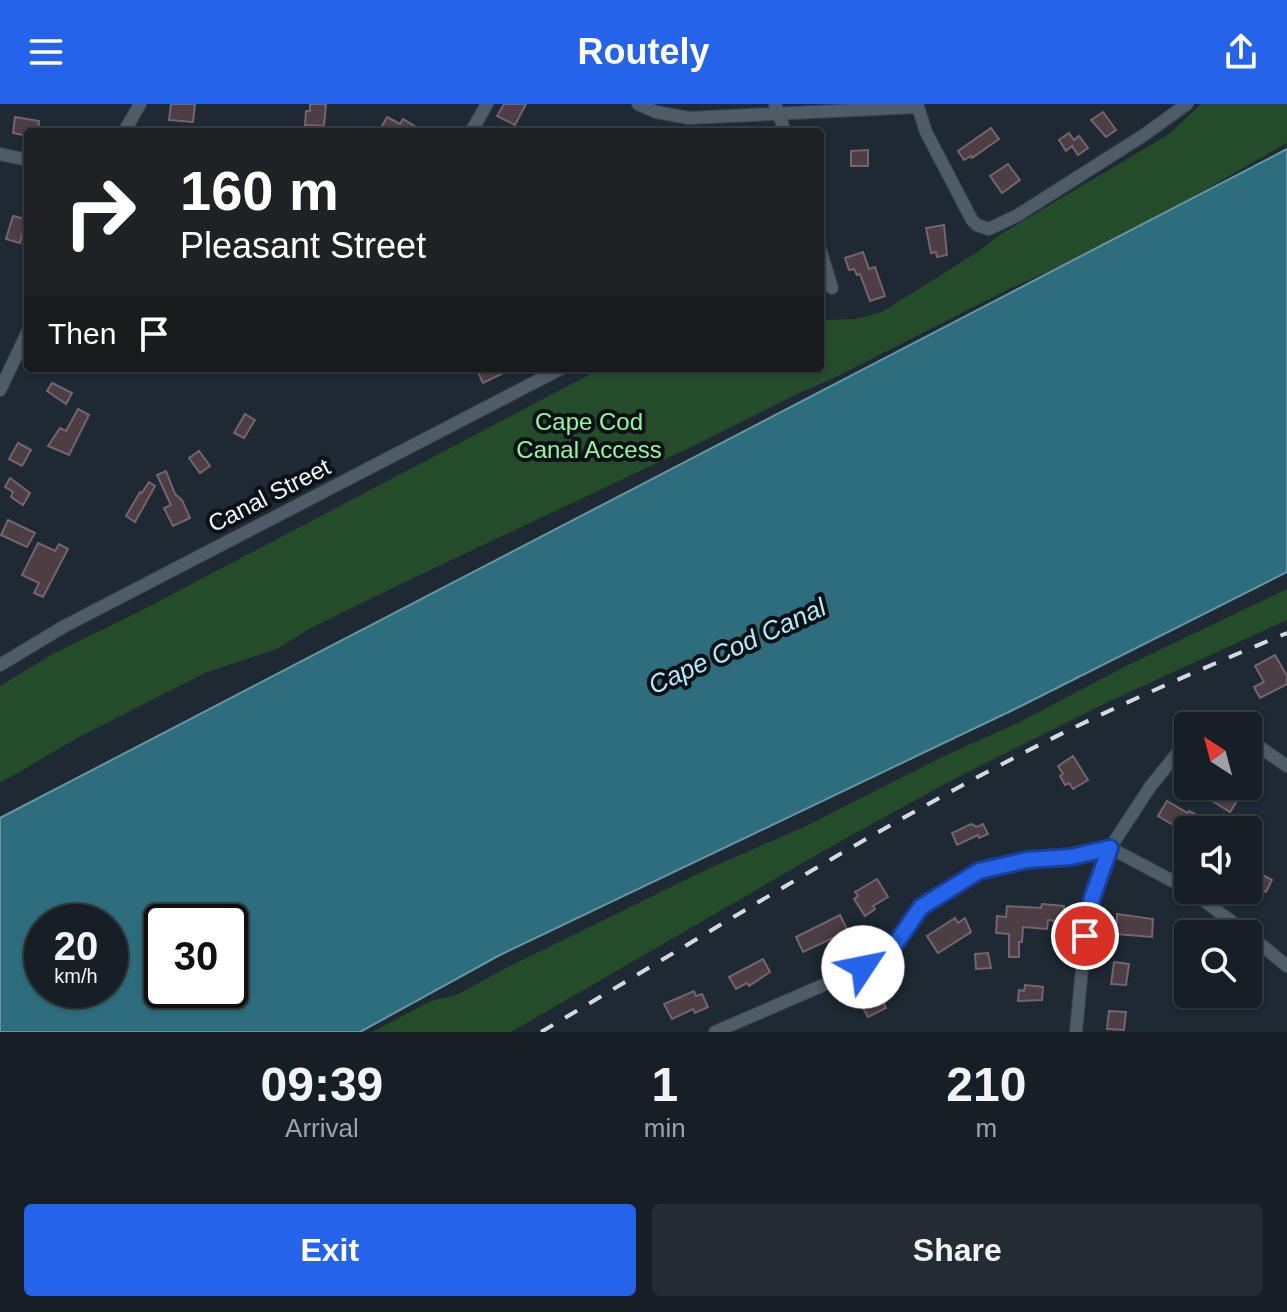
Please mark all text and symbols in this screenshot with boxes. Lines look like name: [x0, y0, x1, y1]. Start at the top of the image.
icon: menu: [24, 30, 68, 74]
icon: share: [1219, 30, 1263, 74]
text: Routely: [577, 31, 710, 72]
text: 160 m: [180, 159, 339, 222]
icon: right: [48, 160, 152, 264]
text: Pleasant Street: [180, 225, 426, 266]
icon: arrive: [132, 312, 176, 356]
text: Then: [48, 317, 116, 350]
park label: Cape Cod Canal Access: [516, 408, 662, 463]
street label: Canal Street: [203, 453, 335, 537]
water label: Cape Cod Canal: [644, 591, 832, 700]
north arrow: [1174, 712, 1262, 800]
map controls: [1174, 712, 1262, 1008]
button: sound: [1174, 816, 1262, 904]
pin: [1051, 902, 1119, 970]
speed limit sign: 30: [144, 904, 248, 1008]
icon: arrive: [1063, 914, 1107, 958]
button: search: [1174, 920, 1262, 1008]
text: 20: [54, 924, 98, 968]
position arrow: [821, 925, 905, 1009]
text: km/h: [54, 965, 98, 987]
text: 09:39: [261, 1058, 383, 1111]
text: 1: [651, 1058, 678, 1111]
text: 210: [946, 1058, 1026, 1111]
text: Arrival: [285, 1113, 359, 1143]
text: min: [644, 1113, 686, 1143]
text: m: [976, 1113, 997, 1143]
button: Exit: [24, 1204, 636, 1296]
button: Share: [652, 1204, 1263, 1296]

